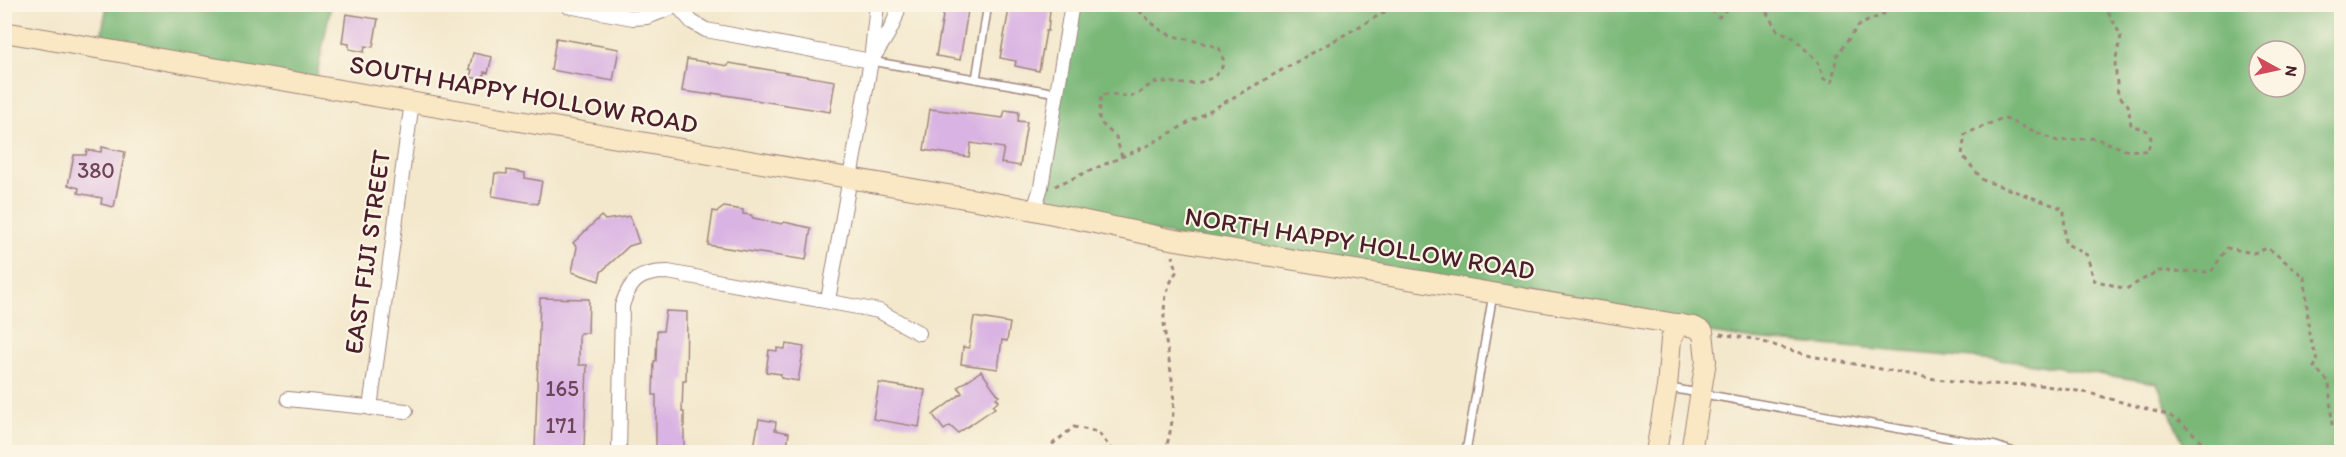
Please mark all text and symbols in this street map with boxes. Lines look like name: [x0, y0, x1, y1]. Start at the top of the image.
north arrow: [2247, 39, 2307, 99]
street label: SOUTH HAPPY HOLLOW ROAD: [347, 48, 701, 140]
text: N: [2281, 64, 2302, 78]
street label: EAST FIJI STREET: [337, 148, 397, 356]
house number: 380: [77, 157, 115, 184]
street label: NORTH HAPPY HOLLOW ROAD: [1183, 200, 1537, 286]
house number: 165: [545, 375, 579, 402]
house number: 171: [545, 412, 577, 439]

